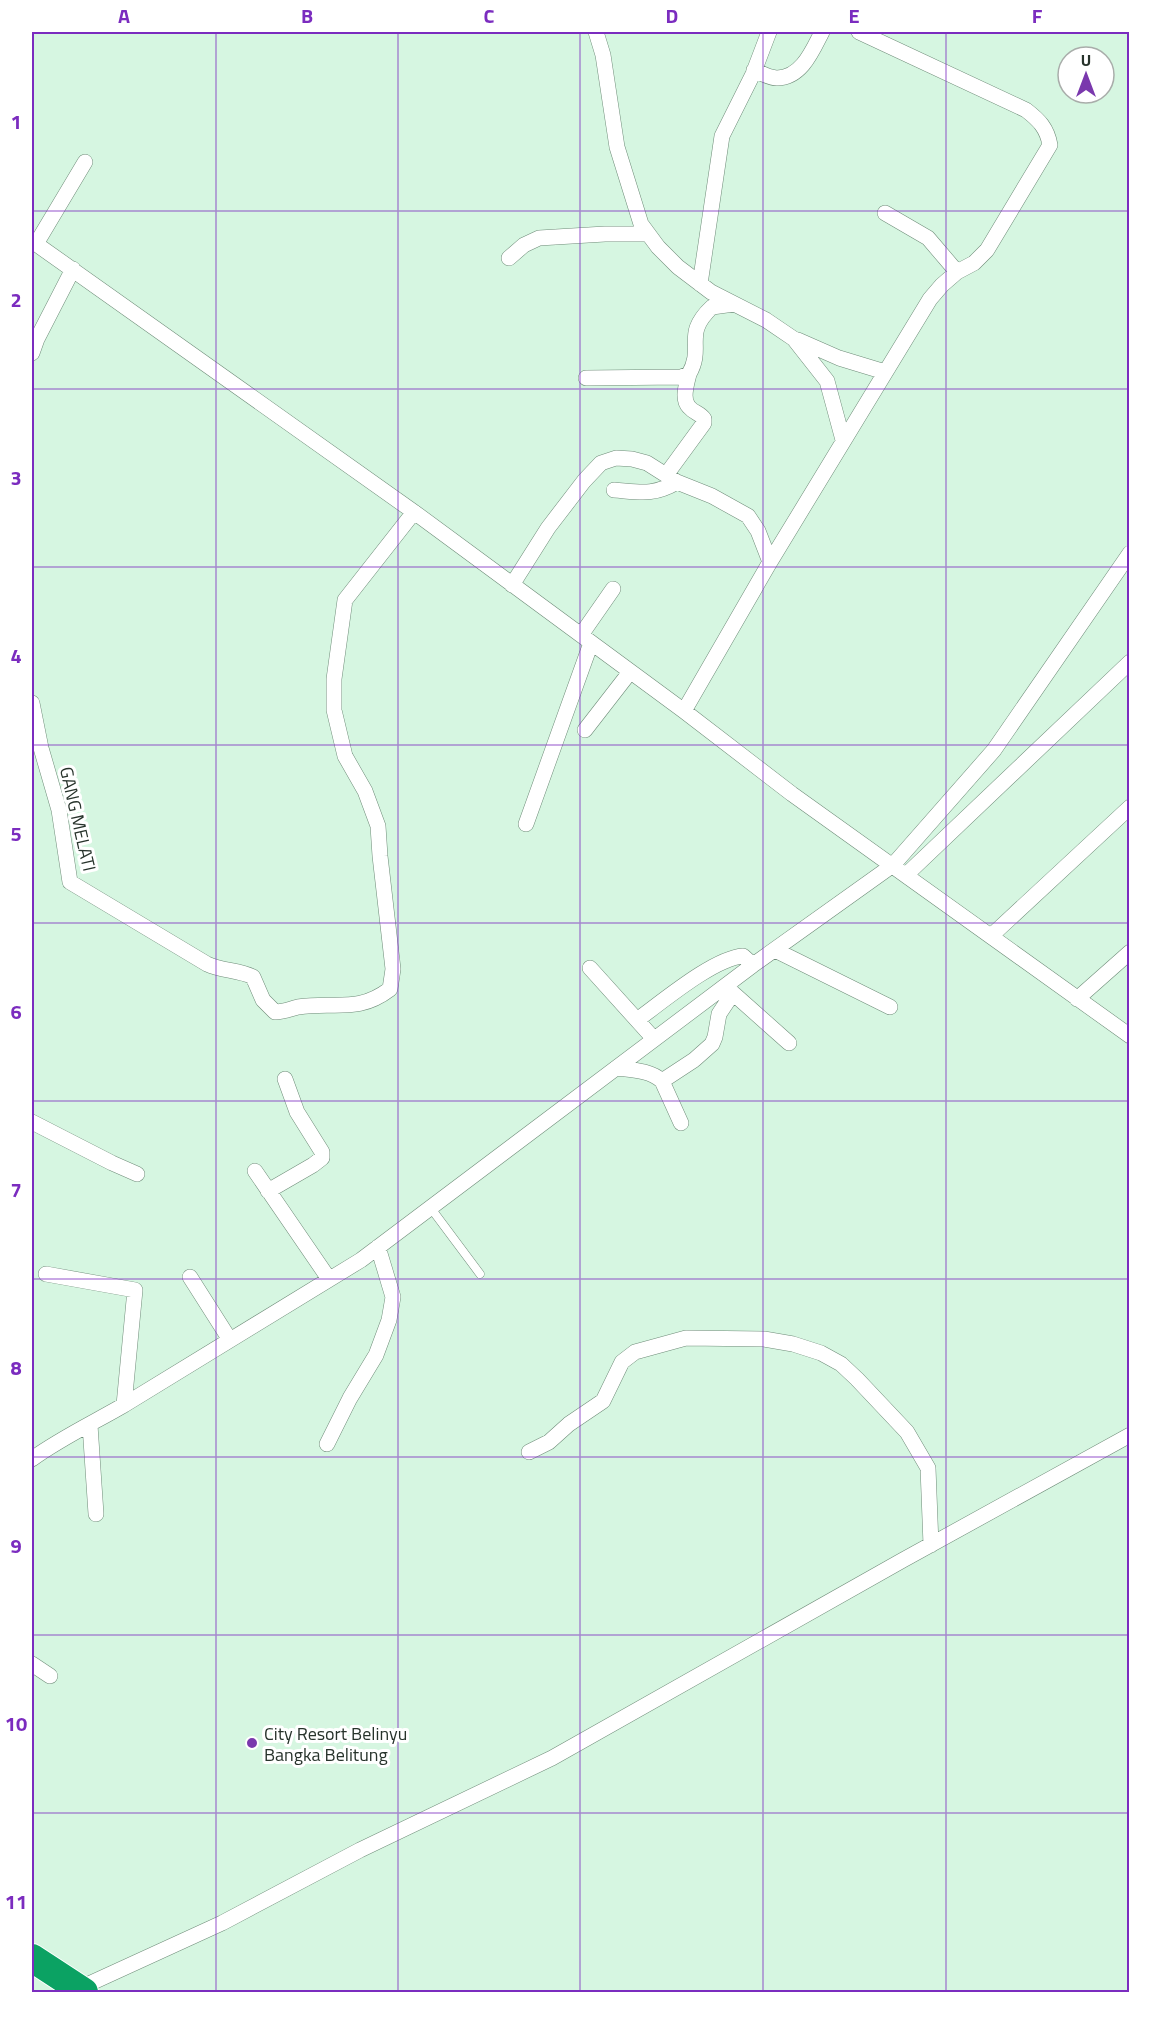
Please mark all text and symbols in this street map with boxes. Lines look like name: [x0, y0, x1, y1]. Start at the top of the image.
text: A: [118, 0, 130, 31]
text: B: [301, 0, 313, 31]
text: C: [484, 0, 495, 31]
text: D: [666, 0, 678, 31]
text: E: [848, 0, 860, 31]
text: F: [1032, 0, 1043, 31]
north arrow: [1056, 45, 1116, 105]
text: U: [1081, 48, 1091, 72]
text: 1: [10, 106, 22, 137]
text: 2: [10, 284, 22, 315]
text: 3: [10, 462, 22, 493]
text: 4: [10, 640, 22, 671]
street label: GANG MELATI: [53, 764, 103, 874]
text: 5: [10, 818, 22, 849]
text: 6: [10, 996, 22, 1027]
text: 7: [10, 1174, 22, 1205]
text: 8: [10, 1352, 22, 1383]
text: 9: [10, 1530, 22, 1561]
text: 10: [5, 1708, 27, 1739]
place label: City Resort Belinyu Bangka Belitung: [264, 1720, 407, 1768]
marker: City Resort Belinyu Bangka Belitung: [245, 1736, 259, 1750]
text: 11: [5, 1886, 27, 1917]

